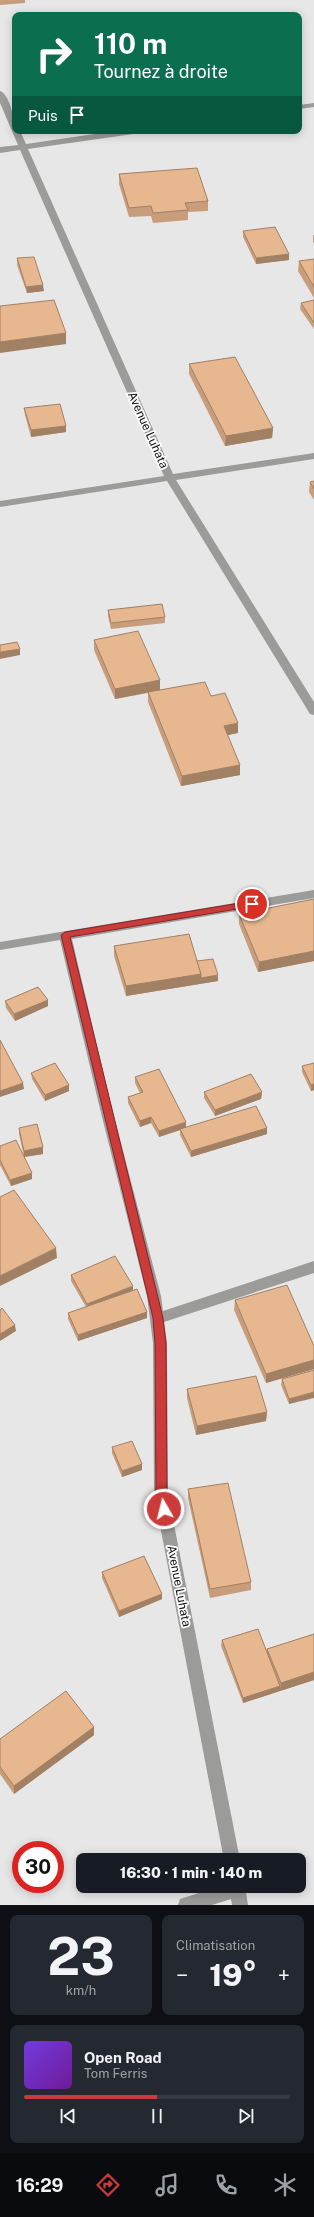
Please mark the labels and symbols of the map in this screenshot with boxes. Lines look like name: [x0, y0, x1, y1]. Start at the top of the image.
street label: Avenue Luhata: [125, 389, 171, 471]
pin: [235, 887, 269, 921]
position arrow: [143, 1488, 185, 1530]
street label: Avenue Luhata: [164, 1544, 194, 1628]
speed limit sign: 30: [12, 1841, 64, 1893]

